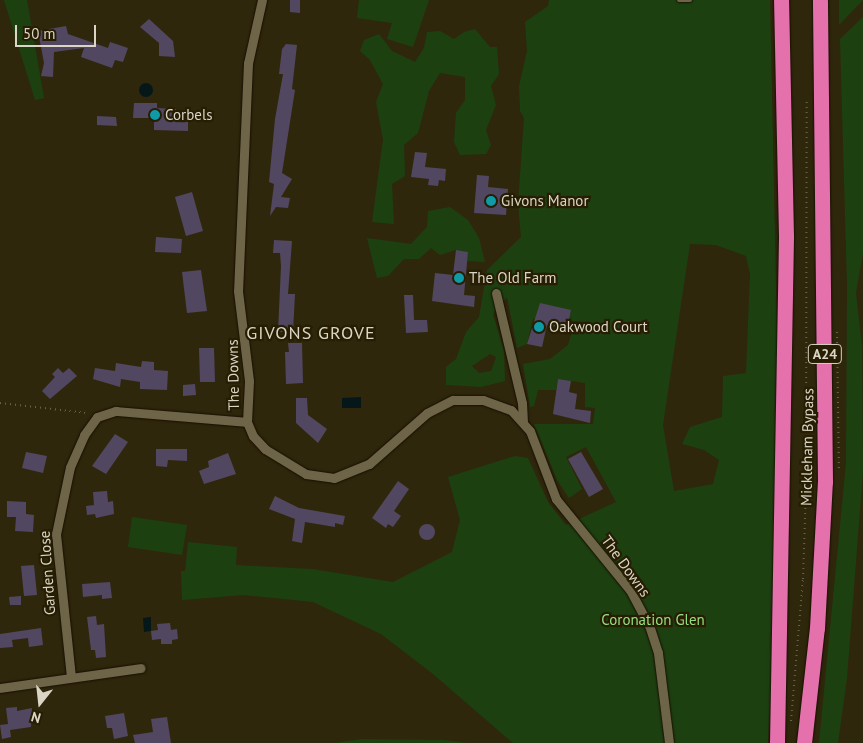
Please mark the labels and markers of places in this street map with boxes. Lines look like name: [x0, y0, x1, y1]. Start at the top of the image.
place label: Corbels: [165, 106, 213, 124]
marker: Corbels: [149, 109, 161, 121]
place label: Givons Manor: [501, 192, 588, 210]
marker: Givons Manor: [485, 195, 497, 207]
place label: The Old Farm: [469, 269, 556, 287]
marker: The Old Farm: [453, 272, 465, 284]
place label: Oakwood Court: [549, 318, 648, 336]
marker: Oakwood Court: [533, 321, 545, 333]

